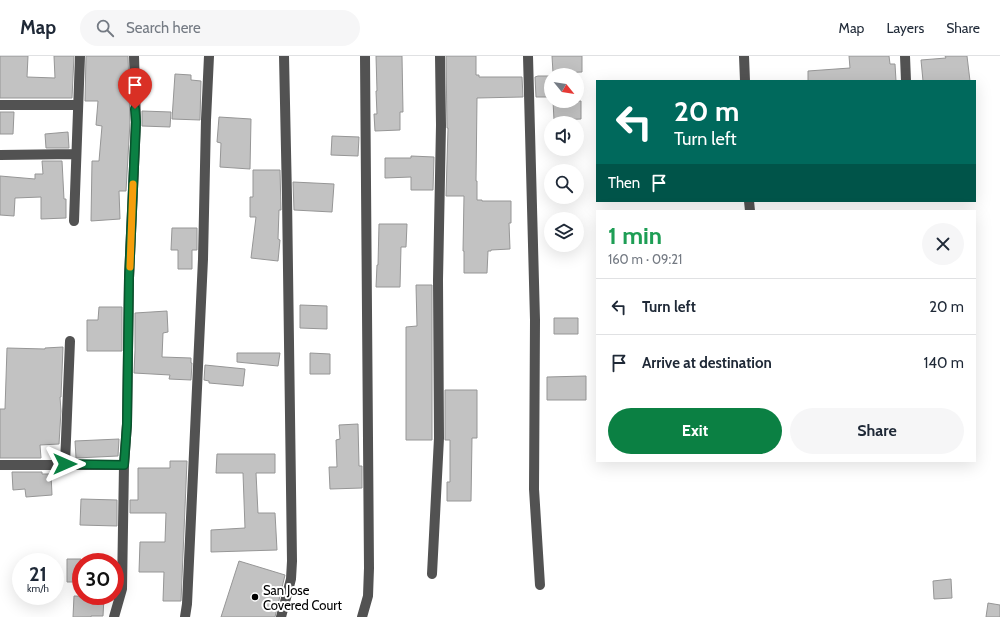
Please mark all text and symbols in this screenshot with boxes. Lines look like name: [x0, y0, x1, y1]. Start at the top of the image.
search box: [80, 10, 360, 46]
text: Map: [20, 16, 56, 39]
icon: search: [94, 17, 116, 39]
text: Search here: [126, 19, 201, 37]
text: Map: [839, 19, 864, 37]
text: Layers: [886, 19, 924, 37]
text: Share: [946, 19, 980, 37]
pin: [118, 68, 152, 109]
north arrow: [544, 68, 584, 108]
map controls: [544, 68, 584, 252]
icon: arrive: [124, 74, 146, 96]
text: 20 m: [674, 94, 739, 128]
icon: left: [608, 96, 660, 148]
button: sound: [544, 116, 584, 156]
text: Turn left: [674, 128, 737, 150]
button: search: [544, 164, 584, 204]
icon: arrive: [648, 172, 670, 194]
text: Then: [608, 174, 640, 192]
button: layers: [544, 212, 584, 252]
text: 1 min: [608, 221, 662, 250]
button: close: [922, 223, 964, 265]
text: 160 m · 09:21: [608, 251, 682, 267]
icon: left: [608, 296, 630, 318]
text: Turn left: [642, 298, 696, 316]
text: 20 m: [929, 298, 964, 316]
icon: arrive: [608, 352, 630, 374]
text: Arrive at destination: [642, 354, 772, 372]
text: 140 m: [923, 354, 964, 372]
button: Exit: [608, 408, 782, 454]
button: Share: [790, 408, 964, 454]
position arrow: [44, 443, 86, 485]
speed limit sign: 30: [72, 553, 124, 605]
text: 21: [29, 562, 47, 586]
text: km/h: [27, 582, 49, 595]
place label: San Jose Covered Court: [263, 582, 342, 613]
marker: San Jose Covered Court: [250, 592, 260, 602]

